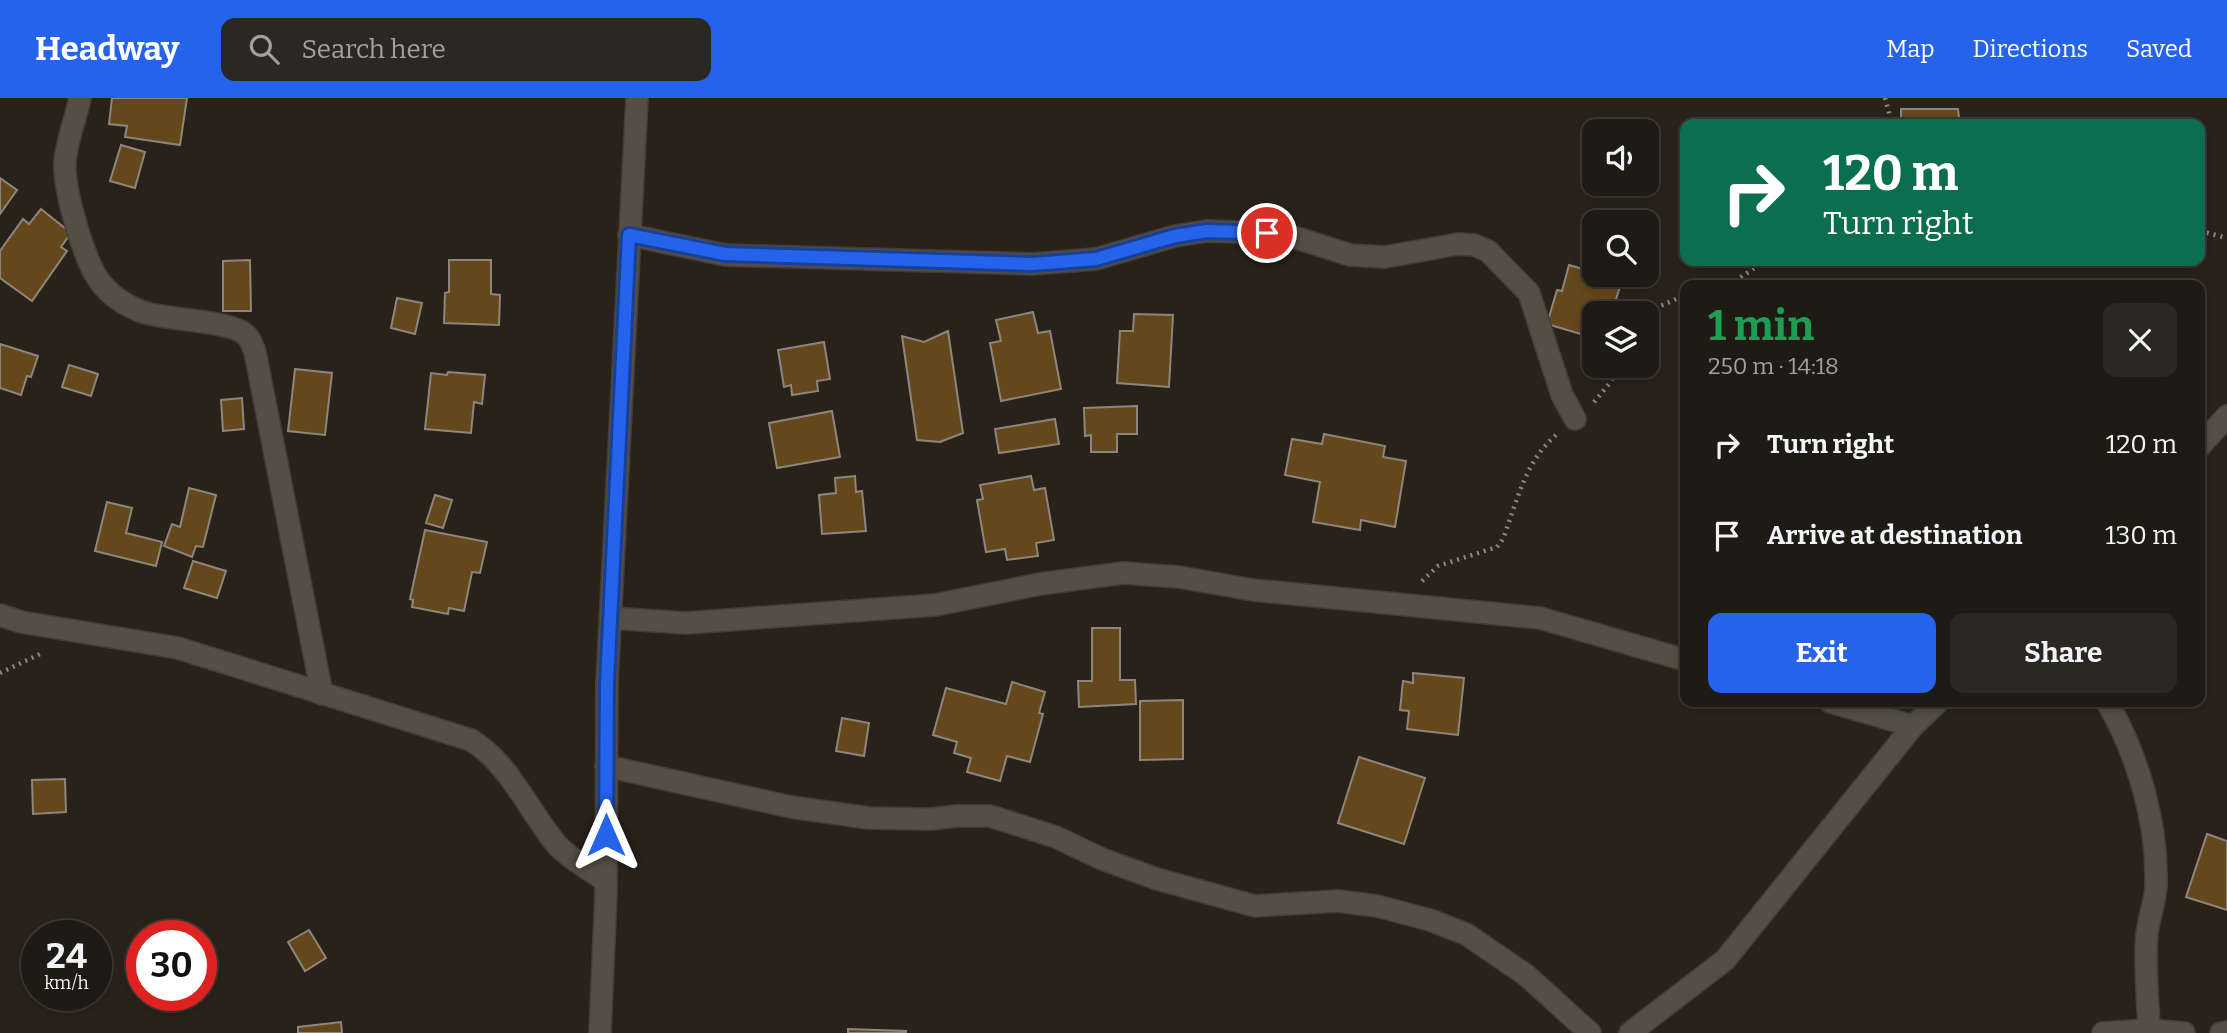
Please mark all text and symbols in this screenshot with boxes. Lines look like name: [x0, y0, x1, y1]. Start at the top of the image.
search box: [221, 18, 711, 81]
text: Headway: [35, 29, 179, 69]
icon: search: [245, 30, 283, 68]
text: Search here: [301, 34, 446, 65]
text: Map: [1886, 35, 1935, 63]
text: Directions: [1973, 35, 2088, 63]
text: Saved: [2126, 35, 2192, 63]
map controls: [1582, 119, 1659, 378]
button: sound: [1582, 119, 1659, 196]
text: 120 m: [1823, 144, 1958, 203]
icon: right: [1708, 147, 1799, 238]
pin: [1237, 203, 1297, 263]
text: Turn right: [1823, 204, 1974, 242]
button: search: [1582, 210, 1659, 287]
icon: arrive: [1248, 214, 1286, 252]
button: layers: [1582, 301, 1659, 378]
text: 1 min: [1708, 301, 1814, 351]
button: close: [2103, 303, 2177, 377]
text: 250 m · 14:18: [1708, 352, 1839, 380]
icon: right: [1708, 426, 1746, 464]
text: Turn right: [1767, 429, 1894, 460]
text: 120 m: [2106, 429, 2177, 460]
icon: arrive: [1708, 517, 1746, 555]
text: Arrive at destination: [1767, 520, 2022, 551]
text: 130 m: [2105, 520, 2177, 551]
button: Exit: [1708, 613, 1936, 693]
button: Share: [1950, 613, 2177, 693]
position arrow: [569, 798, 643, 872]
speed limit sign: 30: [126, 920, 217, 1011]
text: 24: [46, 935, 87, 977]
text: km/h: [44, 972, 89, 994]

